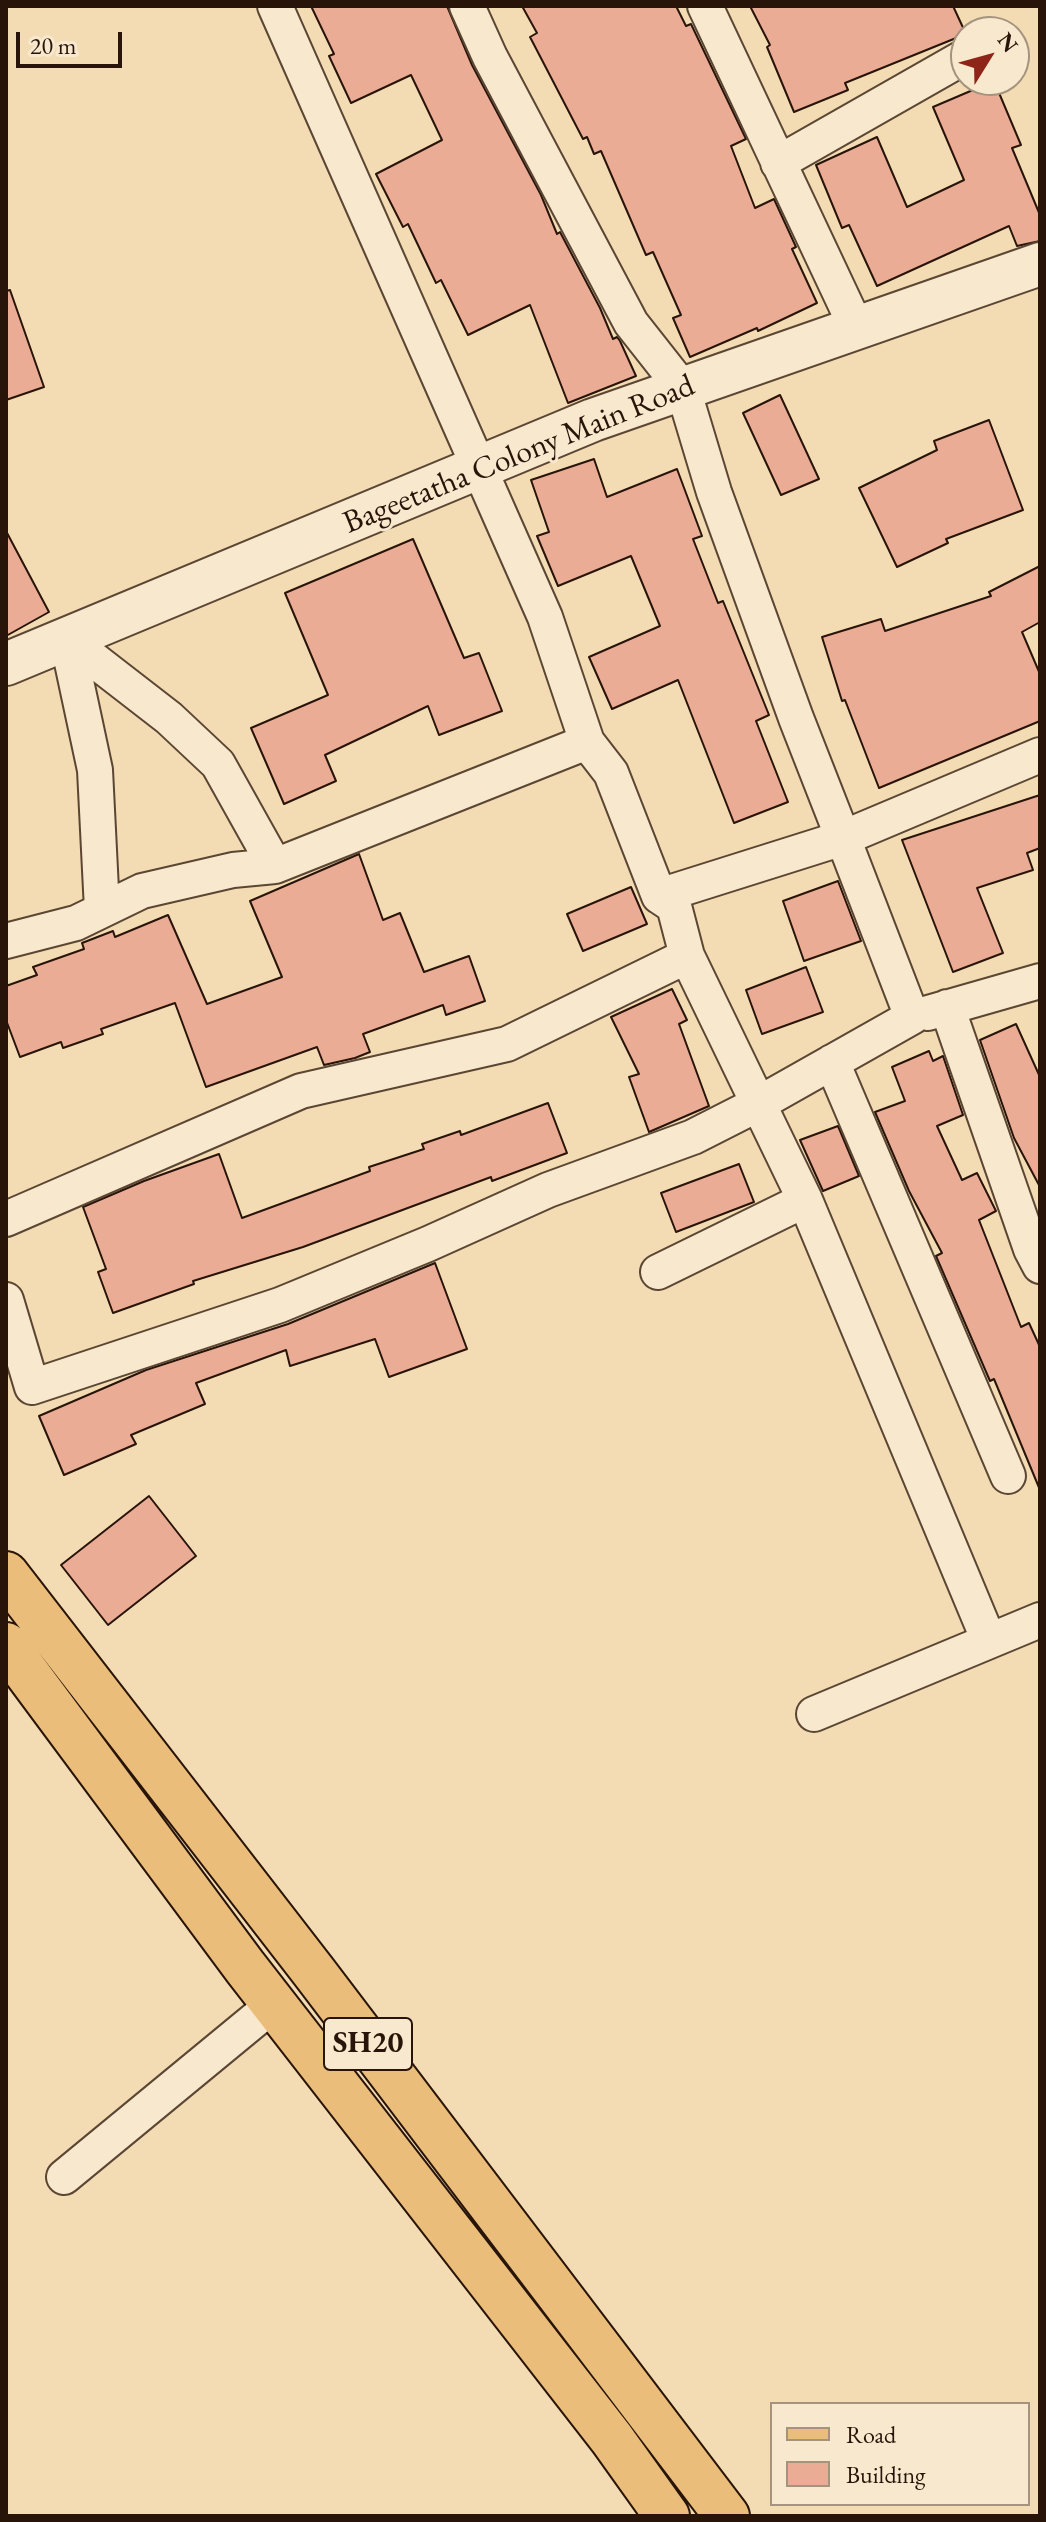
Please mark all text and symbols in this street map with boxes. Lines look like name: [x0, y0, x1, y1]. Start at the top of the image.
scale bar: [20, 16, 126, 66]
north arrow: [950, 16, 1030, 96]
text: N: [991, 27, 1025, 58]
text: 20 m: [30, 30, 77, 61]
street label: Bageetatha Colony Main Road: [338, 367, 700, 543]
road number: SH20: [324, 2018, 412, 2070]
legend: [770, 2402, 1030, 2506]
text: Road: [846, 2419, 896, 2450]
text: Building: [846, 2459, 926, 2490]

